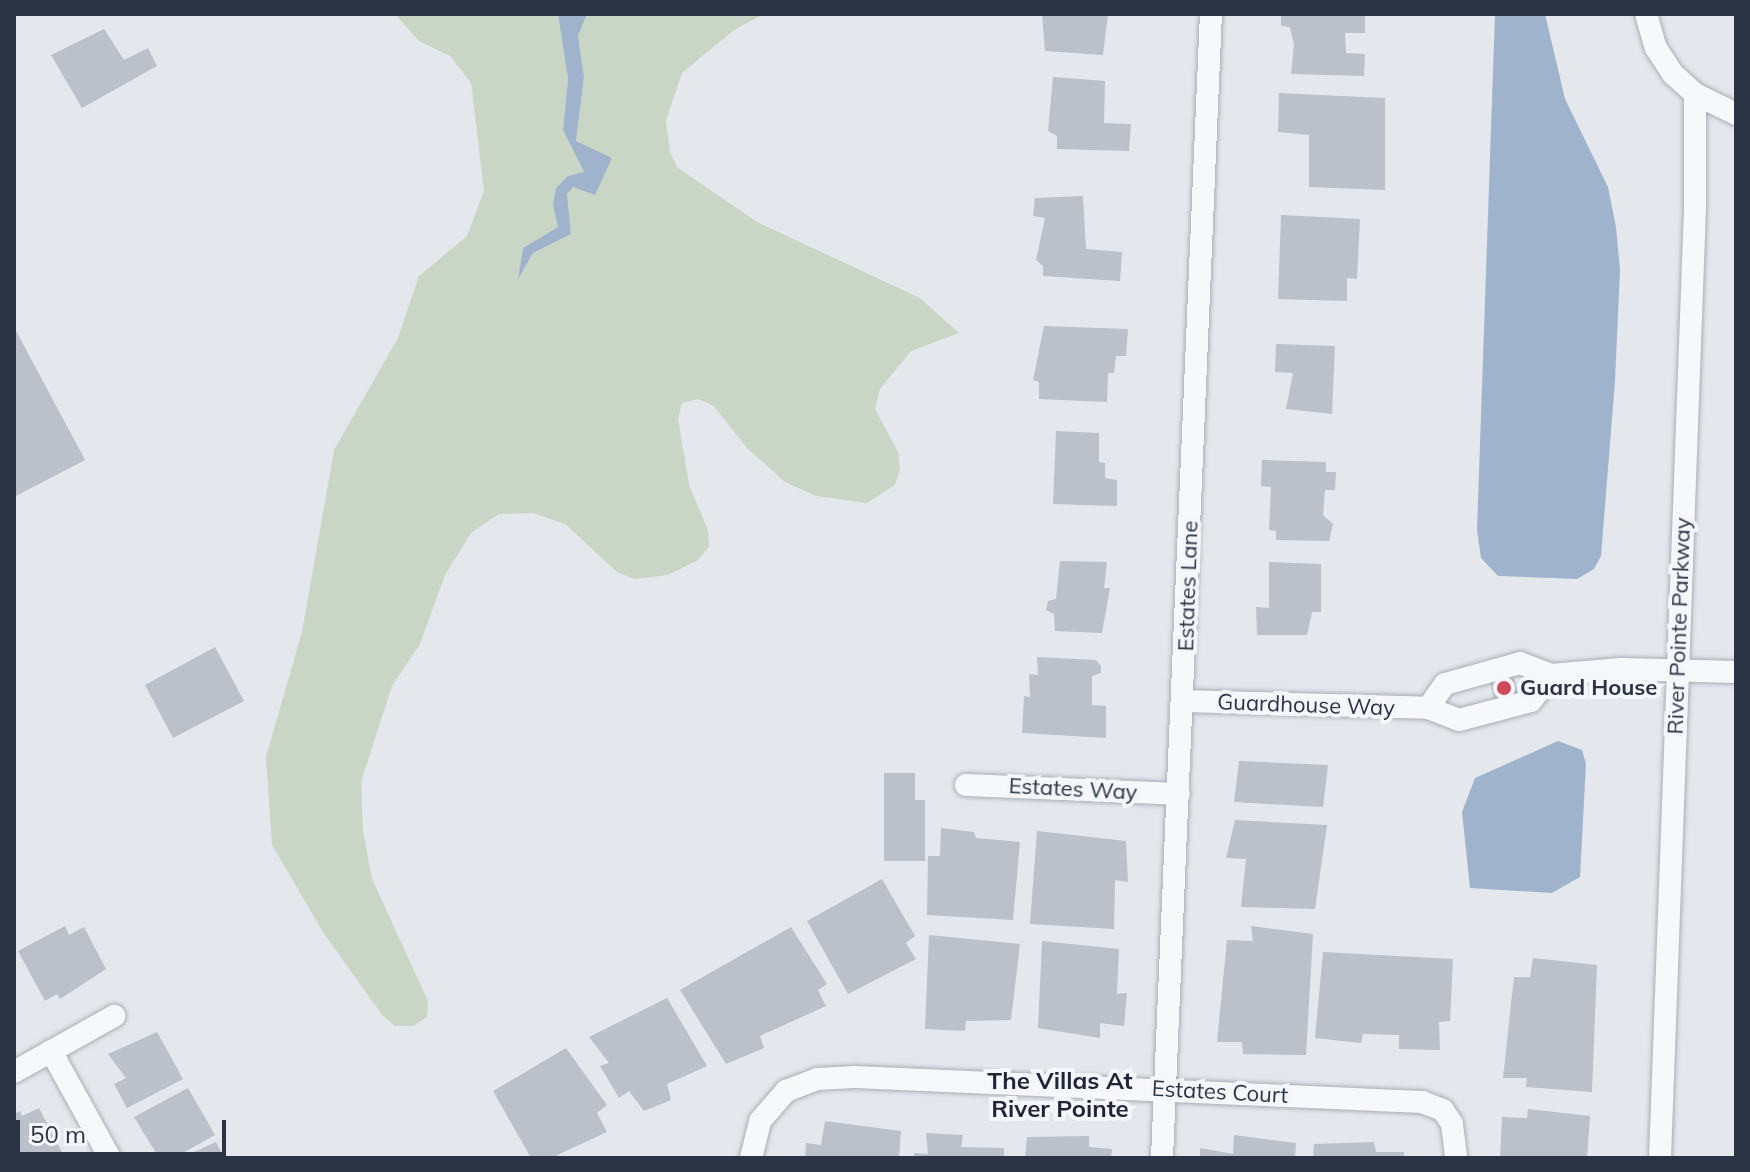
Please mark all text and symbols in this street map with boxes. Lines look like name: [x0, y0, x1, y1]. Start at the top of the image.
street label: River Pointe Parkway: [1662, 517, 1696, 735]
street label: Estates Lane: [1173, 520, 1203, 652]
place label: Guard House: [1520, 675, 1657, 701]
marker: Guard House: [1495, 679, 1513, 697]
street label: Guardhouse Way: [1217, 689, 1395, 721]
street label: Estates Way: [1008, 772, 1138, 806]
district label: The Villas At River Pointe: [987, 1067, 1133, 1123]
street label: Estates Court: [1151, 1075, 1289, 1109]
scale bar: [20, 1104, 230, 1154]
text: 50 m: [30, 1119, 86, 1149]

